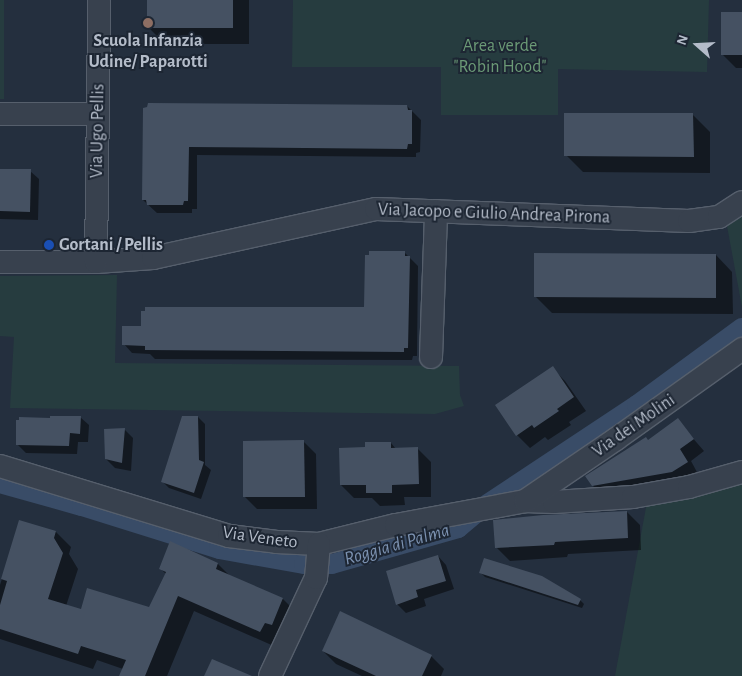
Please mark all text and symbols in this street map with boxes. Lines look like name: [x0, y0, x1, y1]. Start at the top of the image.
marker: Scuola Infanzia Udine/ Paparotti: [142, 17, 154, 29]
north arrow: [672, 20, 722, 70]
place label: Scuola Infanzia Udine/ Paparotti: [88, 31, 208, 74]
text: N: [675, 33, 691, 47]
park label: Area verde "Robin Hood": [453, 36, 547, 78]
street label: Via Ugo Pellis: [86, 84, 110, 178]
street label: Via Jacopo e Giulio Andrea Pirona: [378, 199, 610, 229]
place label: Gortani / Pellis: [59, 234, 163, 256]
marker: Gortani / Pellis: [43, 239, 55, 251]
street label: Via dei Molini: [589, 390, 679, 462]
water label: Roggia di Palma: [342, 519, 452, 571]
street label: Via Veneto: [221, 522, 299, 554]

